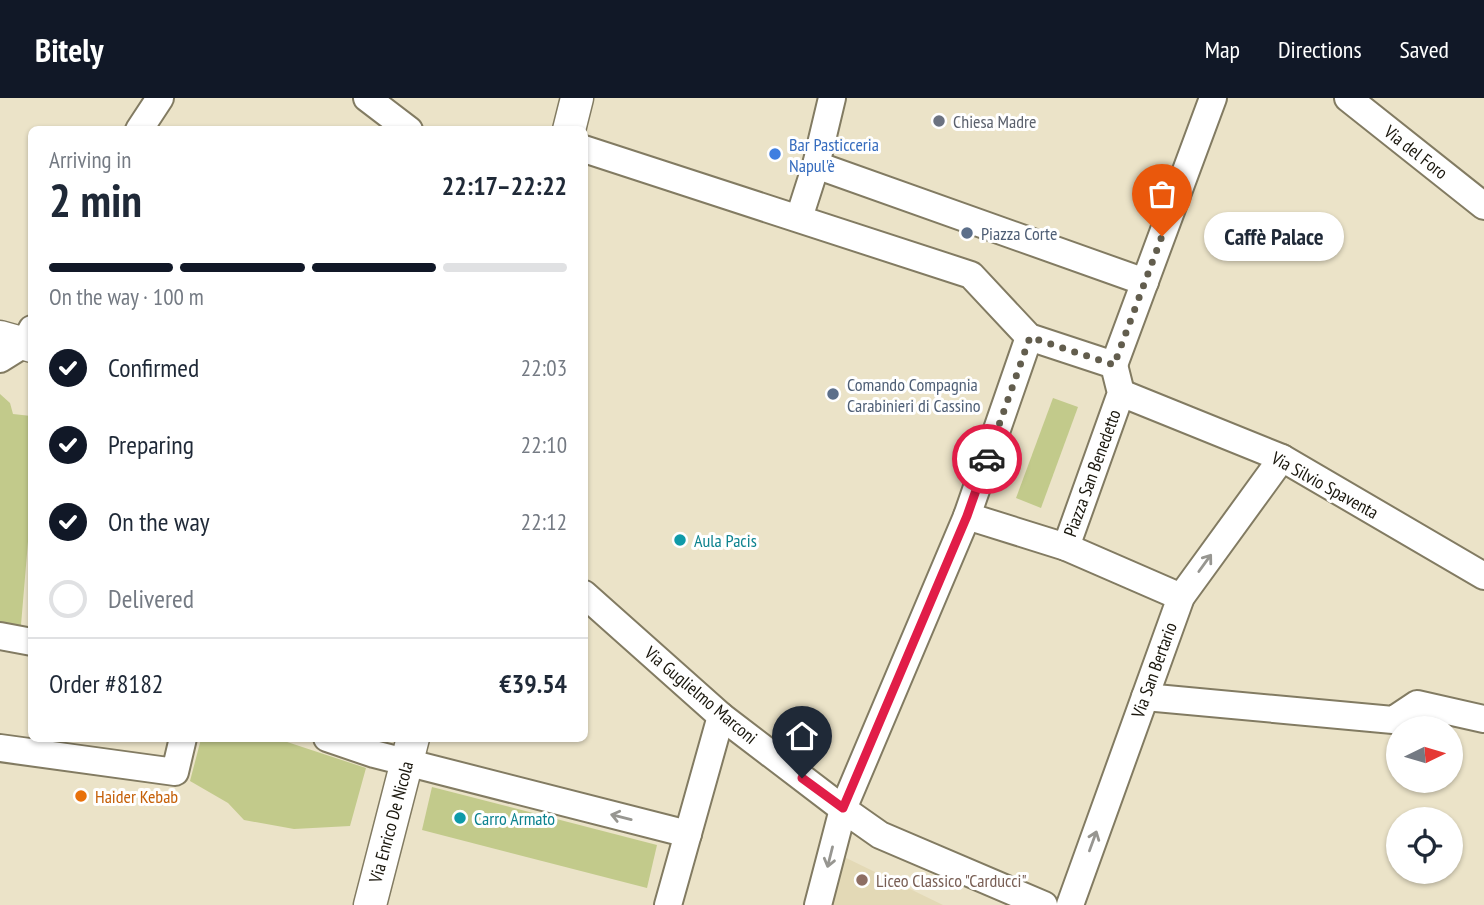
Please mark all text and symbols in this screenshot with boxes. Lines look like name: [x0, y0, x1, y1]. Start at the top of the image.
text: Bitely: [35, 28, 104, 71]
text: Map: [1205, 34, 1240, 65]
text: Directions: [1278, 34, 1362, 65]
text: Saved: [1400, 34, 1449, 65]
place label: Chiesa Madre: [953, 110, 1036, 133]
marker: Chiesa Madre: [931, 113, 947, 129]
street label: Via del Foro: [1379, 119, 1453, 184]
place label: Bar Pasticceria Napul'è: [789, 133, 879, 177]
text: Arriving in: [49, 145, 131, 174]
marker: Bar Pasticceria Napul'è: [767, 146, 783, 162]
pin: [1132, 164, 1192, 236]
text: 22:17–22:22: [442, 169, 567, 202]
text: 2 min: [49, 170, 142, 230]
icon: bag: [1143, 175, 1181, 213]
callout: Caffè Palace: [1204, 212, 1344, 260]
place label: Piazza Corte: [981, 222, 1057, 245]
text: Caffè Palace: [1224, 222, 1324, 251]
marker: Piazza Corte: [959, 225, 975, 241]
text: On the way · 100 m: [49, 282, 204, 311]
icon: check: [49, 349, 87, 387]
text: Confirmed: [108, 351, 199, 384]
text: 22:03: [521, 353, 567, 382]
place label: Comando Compagnia Carabinieri di Cassino: [847, 373, 981, 417]
marker: Comando Compagnia Carabinieri di Cassino: [825, 386, 841, 402]
street label: Piazza San Benedetto: [1058, 406, 1126, 540]
courier: [952, 424, 1022, 494]
icon: check: [49, 426, 87, 464]
text: Preparing: [108, 428, 194, 461]
text: 22:10: [521, 430, 567, 459]
icon: car: [968, 440, 1006, 478]
street label: Via Silvio Spaventa: [1267, 446, 1383, 524]
icon: check: [49, 503, 87, 541]
text: On the way: [108, 505, 210, 538]
text: 22:12: [521, 507, 567, 536]
place label: Aula Pacis: [694, 529, 757, 552]
marker: Aula Pacis: [672, 532, 688, 548]
one-way arrow: [1198, 554, 1213, 573]
text: Delivered: [108, 582, 194, 615]
street label: Via San Bertario: [1126, 619, 1182, 722]
street label: Via Guglielmo Marconi: [639, 641, 762, 749]
text: Order #8182: [49, 667, 164, 700]
text: €39.54: [499, 667, 567, 700]
pin: [772, 706, 832, 778]
north arrow: [1386, 716, 1463, 793]
map controls: [1386, 716, 1463, 884]
icon: home: [783, 717, 821, 755]
street label: Via Enrico De Nicola: [363, 759, 418, 886]
place label: Haider Kebab: [95, 785, 178, 808]
marker: Haider Kebab: [73, 788, 89, 804]
place label: Carro Armato: [474, 807, 555, 830]
button: locate: [1386, 807, 1463, 884]
marker: Carro Armato: [452, 810, 468, 826]
one-way arrow: [611, 810, 633, 823]
one-way arrow: [1088, 830, 1100, 852]
one-way arrow: [823, 845, 836, 868]
place label: Liceo Classico "Carducci": [876, 869, 1027, 892]
marker: Liceo Classico "Carducci": [854, 872, 870, 888]

